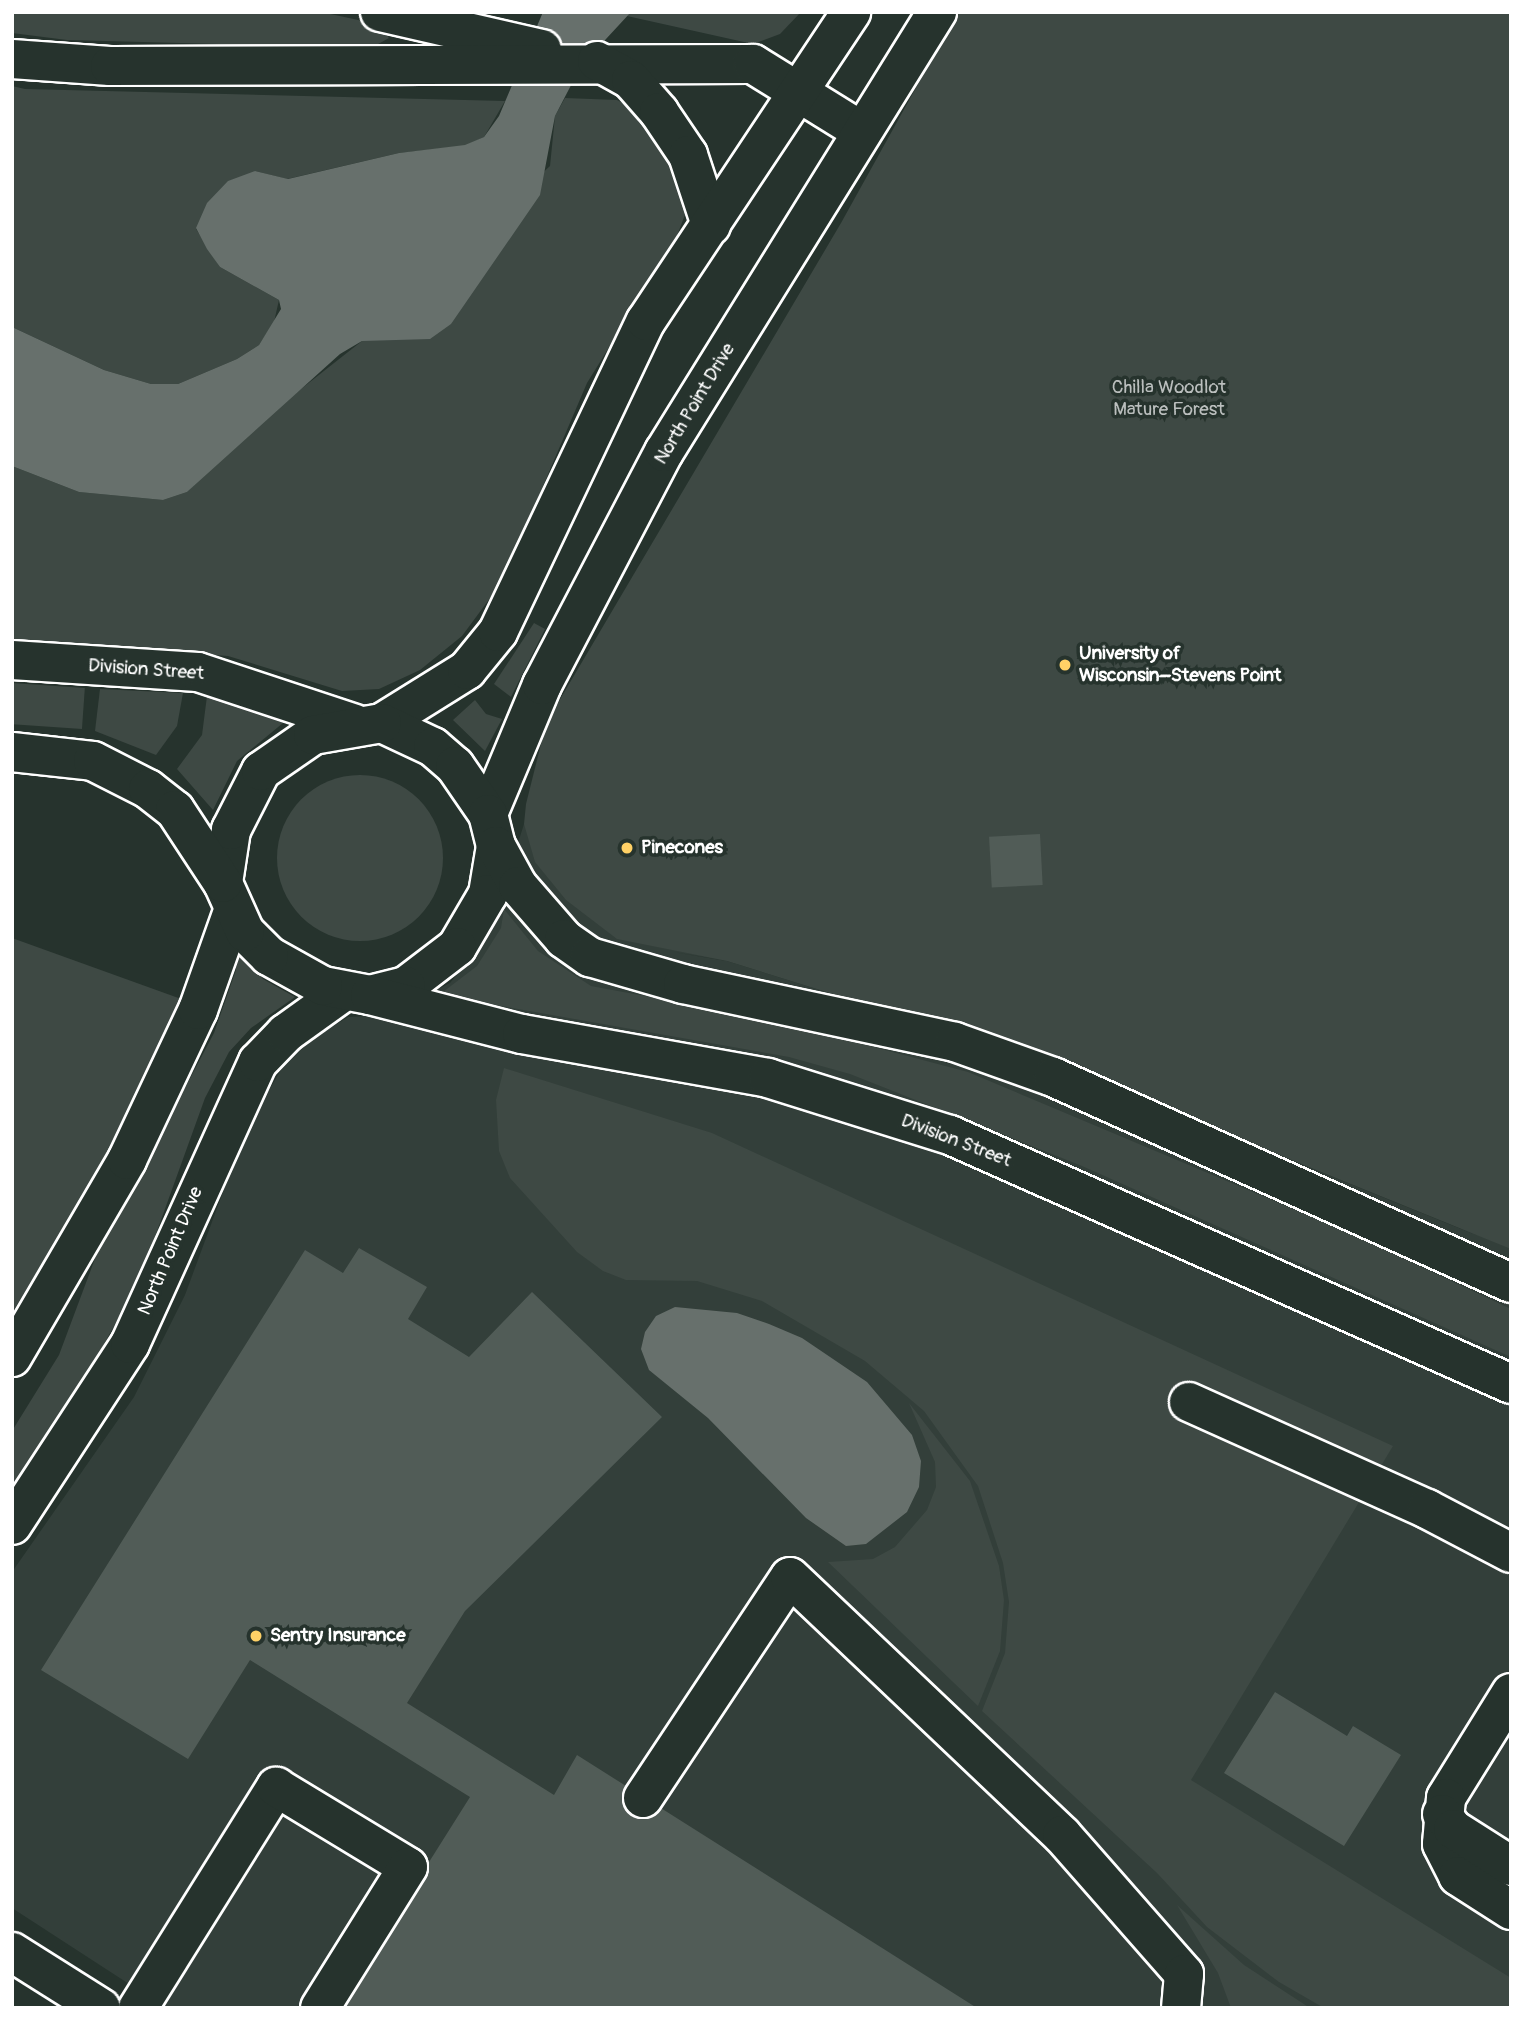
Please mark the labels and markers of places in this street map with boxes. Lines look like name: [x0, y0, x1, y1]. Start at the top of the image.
place label: University of Wisconsin–Stevens Point: [1079, 643, 1282, 687]
marker: University of Wisconsin–Stevens Point: [1057, 657, 1073, 673]
place label: Pinecones: [641, 837, 723, 859]
marker: Pinecones: [619, 840, 635, 856]
place label: Sentry Insurance: [270, 1625, 406, 1647]
marker: Sentry Insurance: [248, 1628, 264, 1644]

